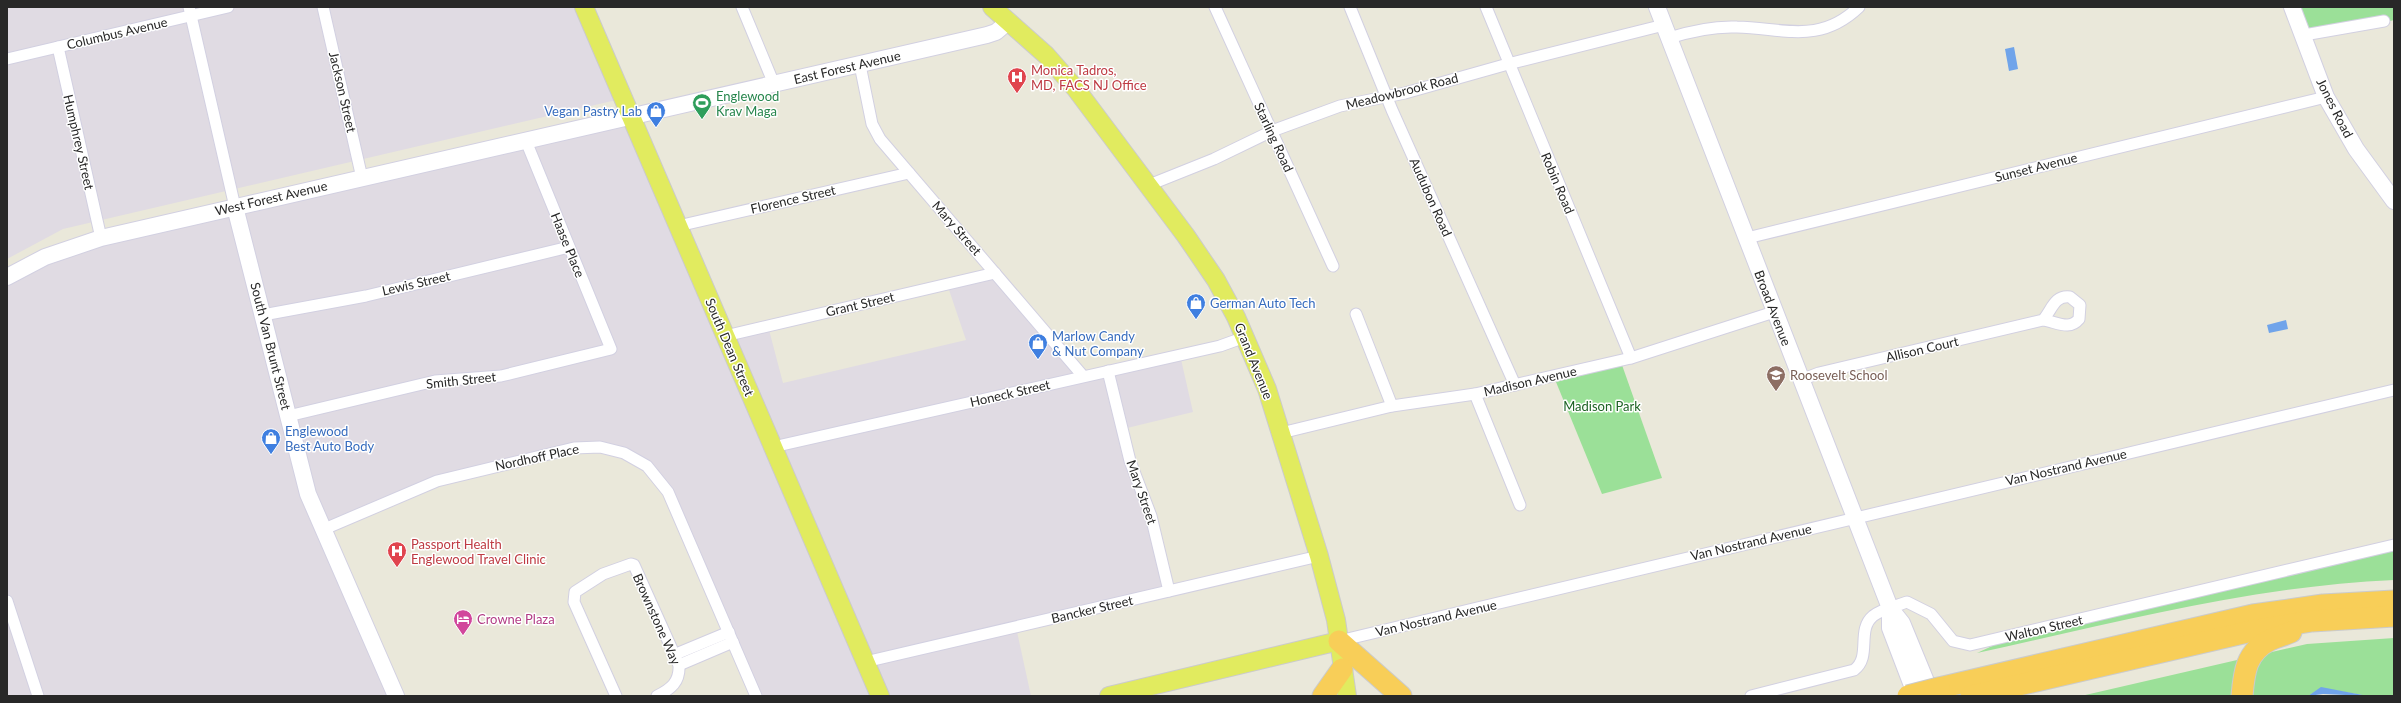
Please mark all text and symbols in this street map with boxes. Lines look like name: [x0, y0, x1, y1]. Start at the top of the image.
street label: Columbus Avenue: [65, 14, 169, 52]
street label: East Forest Avenue: [792, 47, 902, 87]
street label: Jackson Street: [326, 50, 360, 134]
place label: Monica Tadros, MD, FACS NJ Office: [1031, 62, 1147, 93]
hospital icon: Monica Tadros, MD, FACS NJ Office: [1006, 66, 1028, 94]
street label: Meadowbrook Road: [1344, 69, 1460, 113]
street label: Jones Road: [2313, 76, 2357, 140]
place label: Englewood Krav Maga: [716, 88, 779, 119]
sports icon: Englewood Krav Maga: [691, 92, 713, 120]
street label: Humphrey Street: [60, 93, 98, 192]
shop icon: Vegan Pastry Lab: [645, 100, 667, 128]
street label: Starling Road: [1251, 100, 1297, 174]
place label: Vegan Pastry Lab: [544, 103, 642, 119]
street label: Sunset Avenue: [1993, 149, 2079, 185]
street label: Robin Road: [1538, 150, 1578, 216]
street label: Audubon Road: [1407, 155, 1455, 239]
street label: West Forest Avenue: [213, 177, 329, 219]
street label: Florence Street: [749, 181, 837, 217]
street label: Mary Street: [929, 197, 985, 259]
street label: Haase Place: [548, 210, 588, 280]
street label: Lewis Street: [380, 267, 452, 299]
street label: Broad Avenue: [1751, 268, 1795, 348]
street label: South Van Brunt Street: [247, 281, 295, 412]
street label: Grant Street: [824, 288, 896, 320]
shop icon: German Auto Tech: [1185, 292, 1207, 320]
place label: German Auto Tech: [1210, 295, 1316, 311]
street label: South Dean Street: [702, 296, 758, 399]
street label: Grand Avenue: [1231, 320, 1277, 402]
place label: Marlow Candy & Nut Company: [1052, 328, 1144, 359]
shop icon: Marlow Candy & Nut Company: [1027, 332, 1049, 360]
street label: Allison Court: [1884, 333, 1960, 365]
street label: Madison Avenue: [1482, 362, 1578, 399]
school or university icon: Roosevelt School: [1765, 364, 1787, 392]
place label: Roosevelt School: [1790, 367, 1888, 383]
street label: Smith Street: [425, 368, 497, 392]
street label: Honeck Street: [968, 376, 1052, 410]
park label: Madison Park: [1563, 398, 1641, 414]
place label: Englewood Best Auto Body: [285, 423, 375, 454]
shop icon: Englewood Best Auto Body: [260, 427, 282, 455]
street label: Nordhoff Place: [494, 440, 581, 474]
street label: Van Nostrand Avenue: [2004, 445, 2128, 489]
street label: Mary Street: [1124, 458, 1161, 527]
street label: Van Nostrand Avenue: [1689, 520, 1813, 564]
place label: Passport Health Englewood Travel Clinic: [411, 536, 546, 567]
hospital icon: Passport Health Englewood Travel Clinic: [386, 540, 408, 568]
street label: Brownstone Way: [630, 571, 684, 667]
street label: Bancker Street: [1050, 592, 1135, 626]
street label: Van Nostrand Avenue: [1374, 596, 1498, 640]
hotel icon: Crowne Plaza: [452, 608, 474, 636]
place label: Crowne Plaza: [477, 611, 555, 627]
street label: Walton Street: [2004, 611, 2085, 645]

